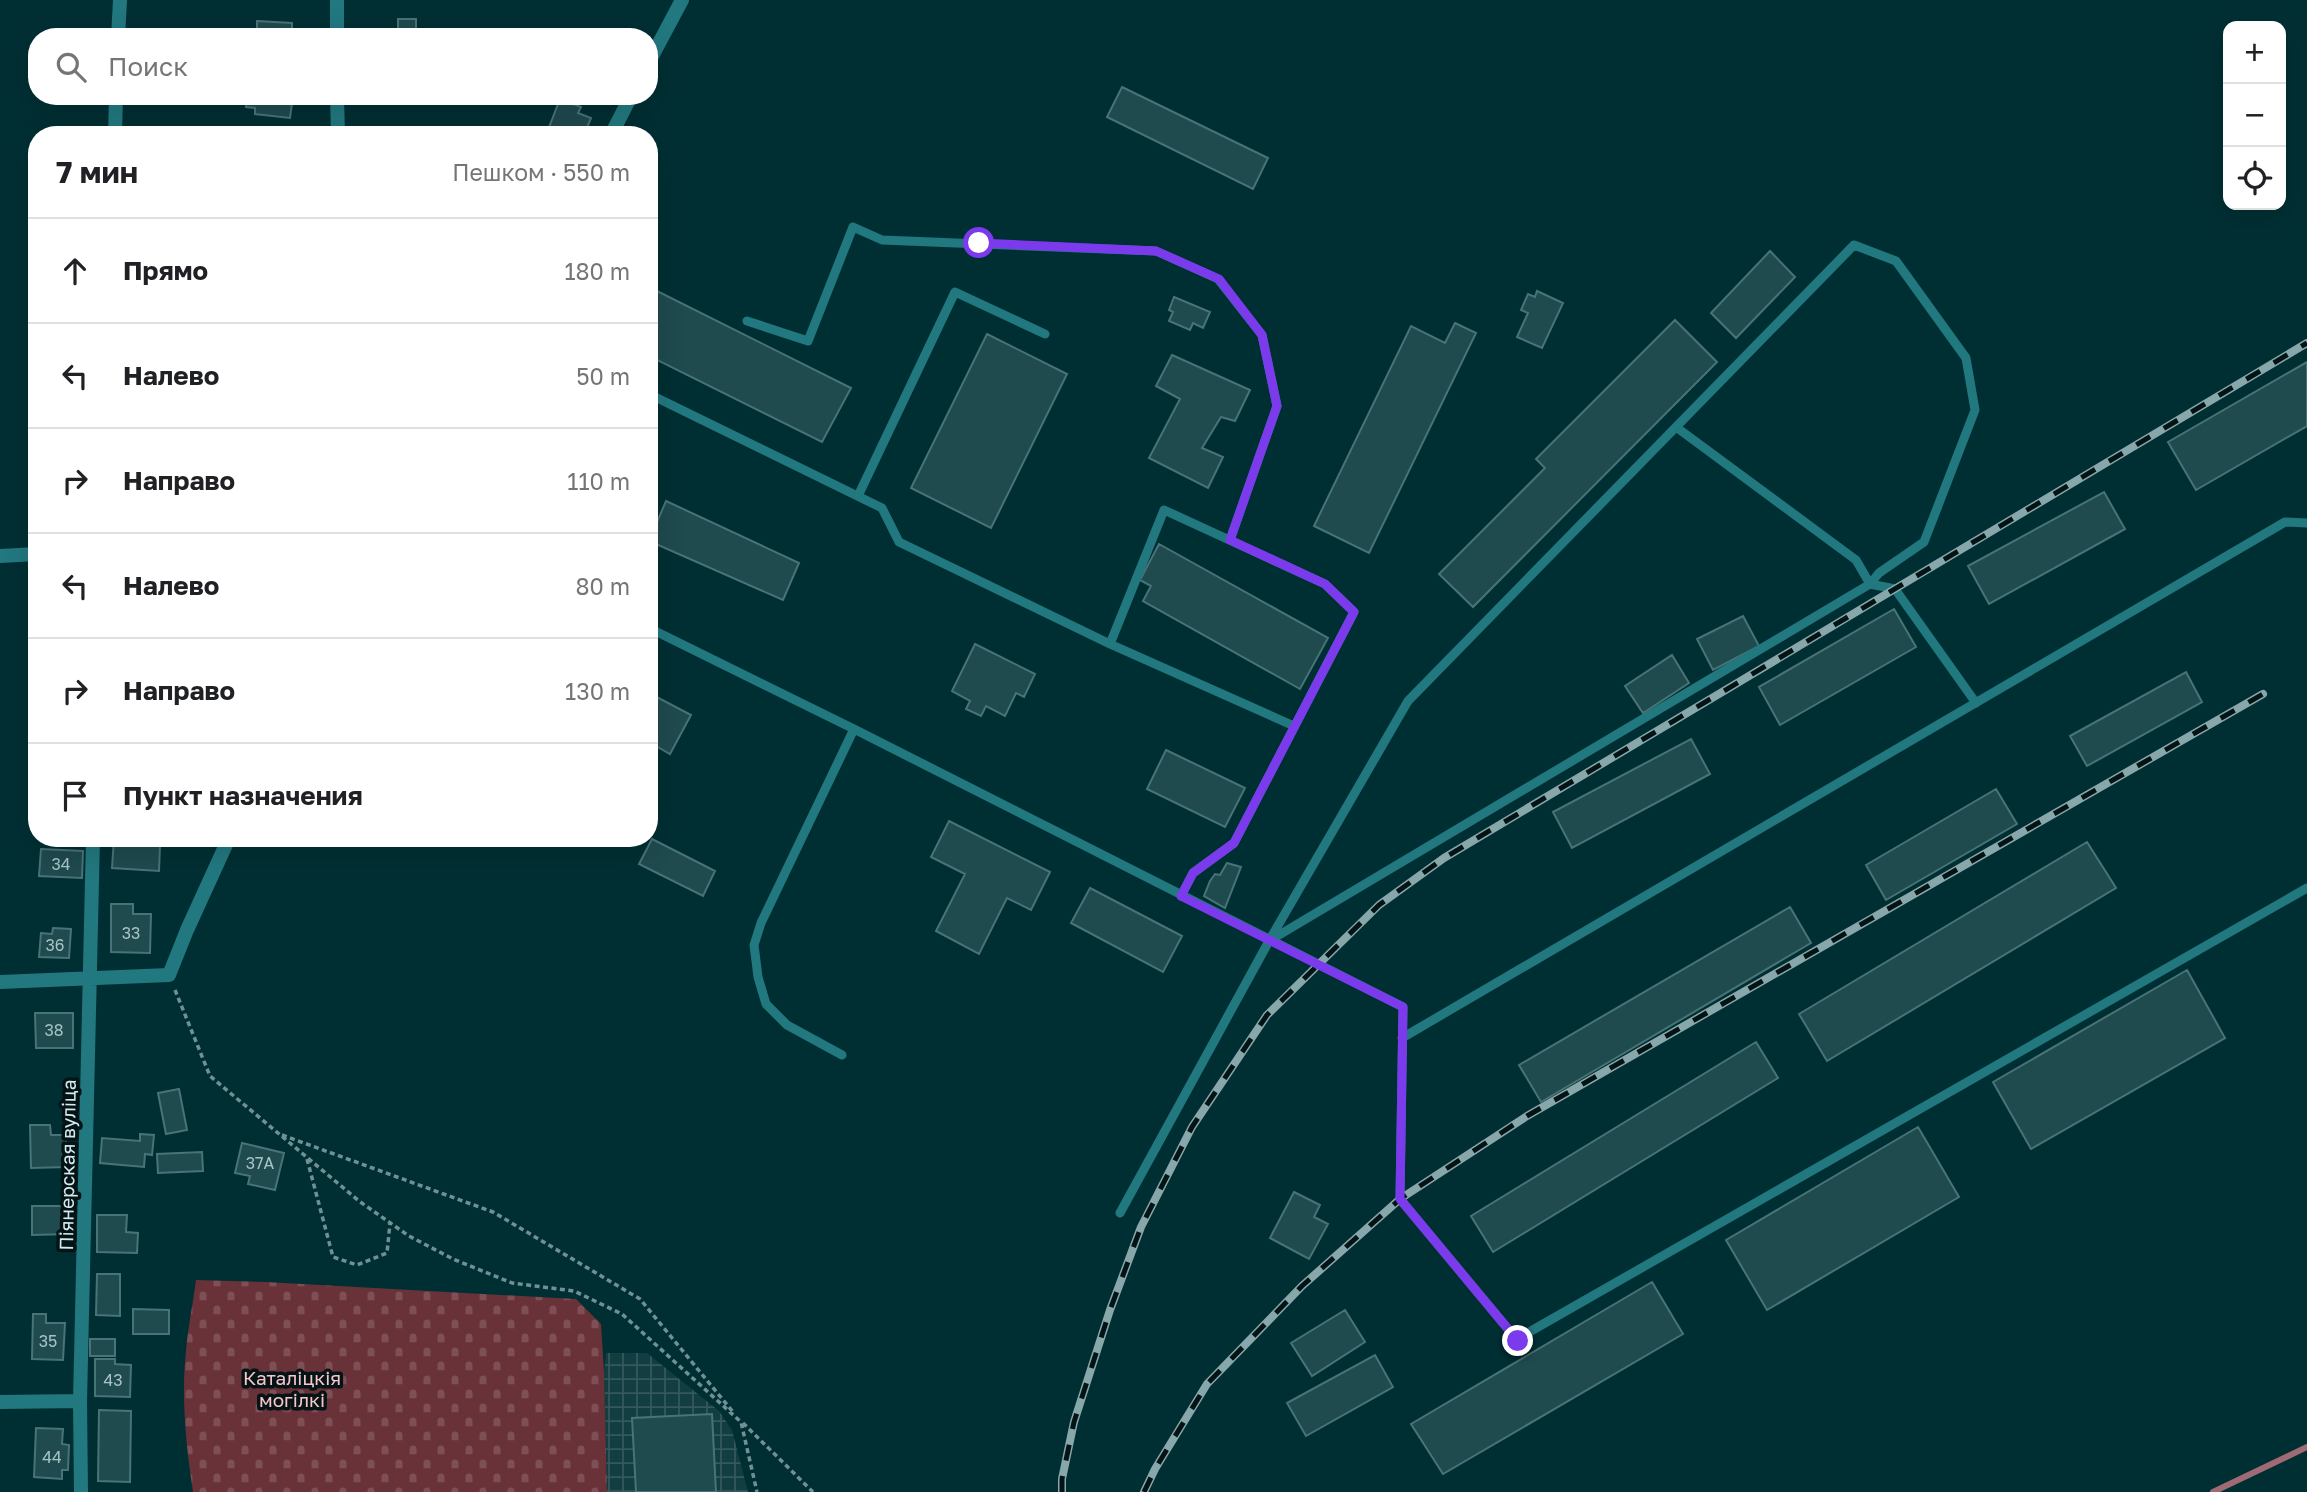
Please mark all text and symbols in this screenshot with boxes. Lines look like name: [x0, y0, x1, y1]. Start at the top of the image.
map controls: [2223, 21, 2286, 210]
button: +: [2223, 21, 2286, 84]
search box: [28, 28, 658, 105]
icon: search: [52, 48, 90, 86]
text: Поиск: [108, 51, 188, 82]
button: −: [2223, 84, 2286, 147]
button: locate: [2223, 147, 2286, 210]
text: 7 мин: [56, 154, 138, 190]
text: Пешком · 550 m: [452, 158, 630, 186]
route start: [963, 227, 994, 258]
icon: ahead: [56, 252, 94, 290]
text: Прямо: [123, 255, 208, 286]
text: 180 m: [564, 257, 630, 285]
icon: left: [56, 357, 94, 395]
text: Налево: [123, 360, 219, 391]
text: 50 m: [576, 362, 630, 390]
icon: right: [56, 462, 94, 500]
text: Направо: [123, 465, 235, 496]
text: 110 m: [567, 467, 630, 495]
icon: left: [56, 567, 94, 605]
text: Налево: [123, 570, 219, 601]
text: 80 m: [576, 572, 630, 600]
icon: right: [56, 672, 94, 710]
text: Направо: [123, 675, 235, 706]
text: 130 m: [565, 677, 630, 705]
icon: arrive: [56, 777, 94, 815]
text: Пункт назначения: [123, 780, 363, 811]
house number: 34: [51, 854, 71, 874]
house number: 33: [122, 923, 140, 943]
house number: 36: [45, 935, 65, 955]
house number: 38: [44, 1020, 64, 1040]
street label: Піянерская вуліца: [54, 1079, 80, 1251]
house number: 37А: [246, 1153, 275, 1173]
route end: [1502, 1325, 1533, 1356]
house number: 35: [39, 1331, 57, 1351]
park label: Каталіцкія могілкі: [243, 1366, 341, 1411]
house number: 43: [103, 1370, 123, 1390]
house number: 44: [42, 1447, 62, 1467]

